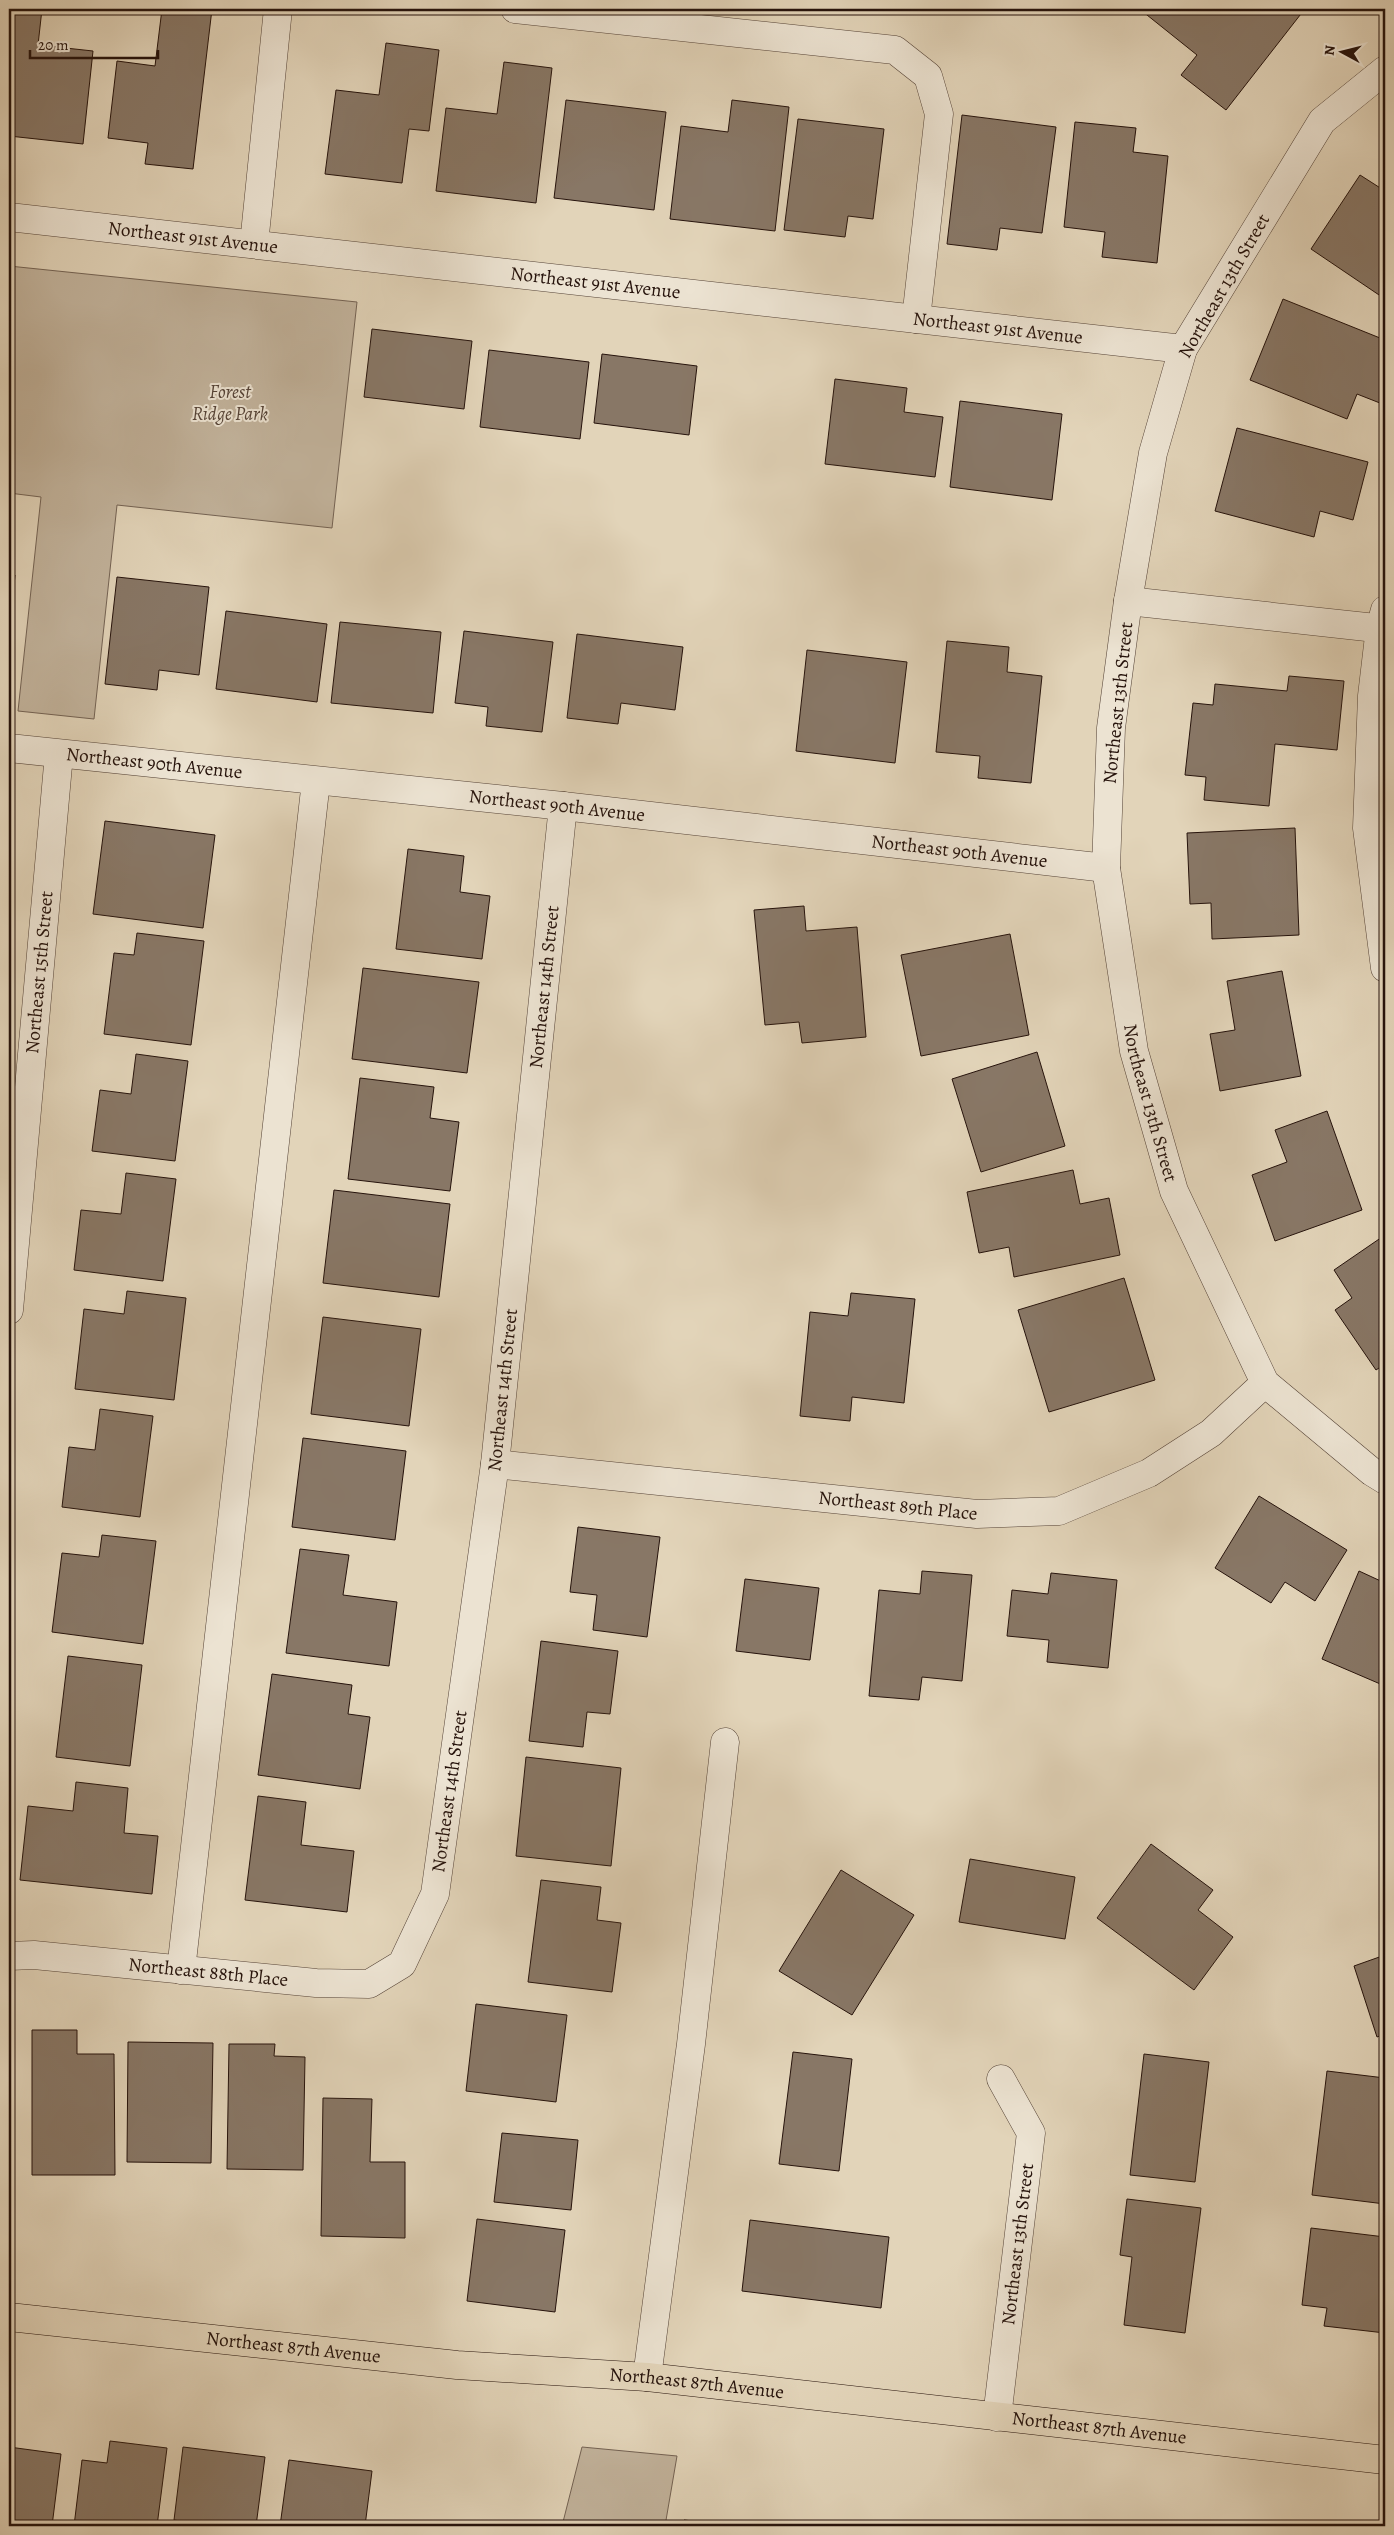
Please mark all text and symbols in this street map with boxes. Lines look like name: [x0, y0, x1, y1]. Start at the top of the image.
scale bar: [30, 28, 158, 60]
north arrow: [1316, 28, 1366, 78]
text: 20 m: [38, 35, 69, 55]
text: N: [1320, 44, 1340, 57]
street label: Northeast 13th Street: [1172, 209, 1276, 363]
street label: Northeast 91st Avenue: [106, 215, 279, 260]
street label: Northeast 91st Avenue: [509, 260, 682, 305]
street label: Northeast 91st Avenue: [911, 306, 1084, 351]
park label: Forest Ridge Park: [192, 379, 268, 427]
street label: Northeast 13th Street: [1097, 621, 1139, 785]
street label: Northeast 90th Avenue: [65, 741, 244, 785]
street label: Northeast 90th Avenue: [468, 783, 646, 828]
street label: Northeast 90th Avenue: [870, 828, 1049, 874]
street label: Northeast 15th Street: [19, 890, 60, 1055]
street label: Northeast 14th Street: [523, 904, 566, 1070]
street label: Northeast 13th Street: [1117, 1022, 1184, 1185]
street label: Northeast 14th Street: [481, 1307, 524, 1473]
street label: Northeast 89th Place: [817, 1485, 979, 1527]
street label: Northeast 14th Street: [425, 1709, 473, 1874]
street label: Northeast 88th Place: [127, 1951, 289, 1993]
street label: Northeast 13th Street: [995, 2162, 1040, 2327]
street label: Northeast 87th Avenue: [205, 2325, 382, 2370]
street label: Northeast 87th Avenue: [609, 2362, 785, 2405]
street label: Northeast 87th Avenue: [1011, 2405, 1188, 2451]

